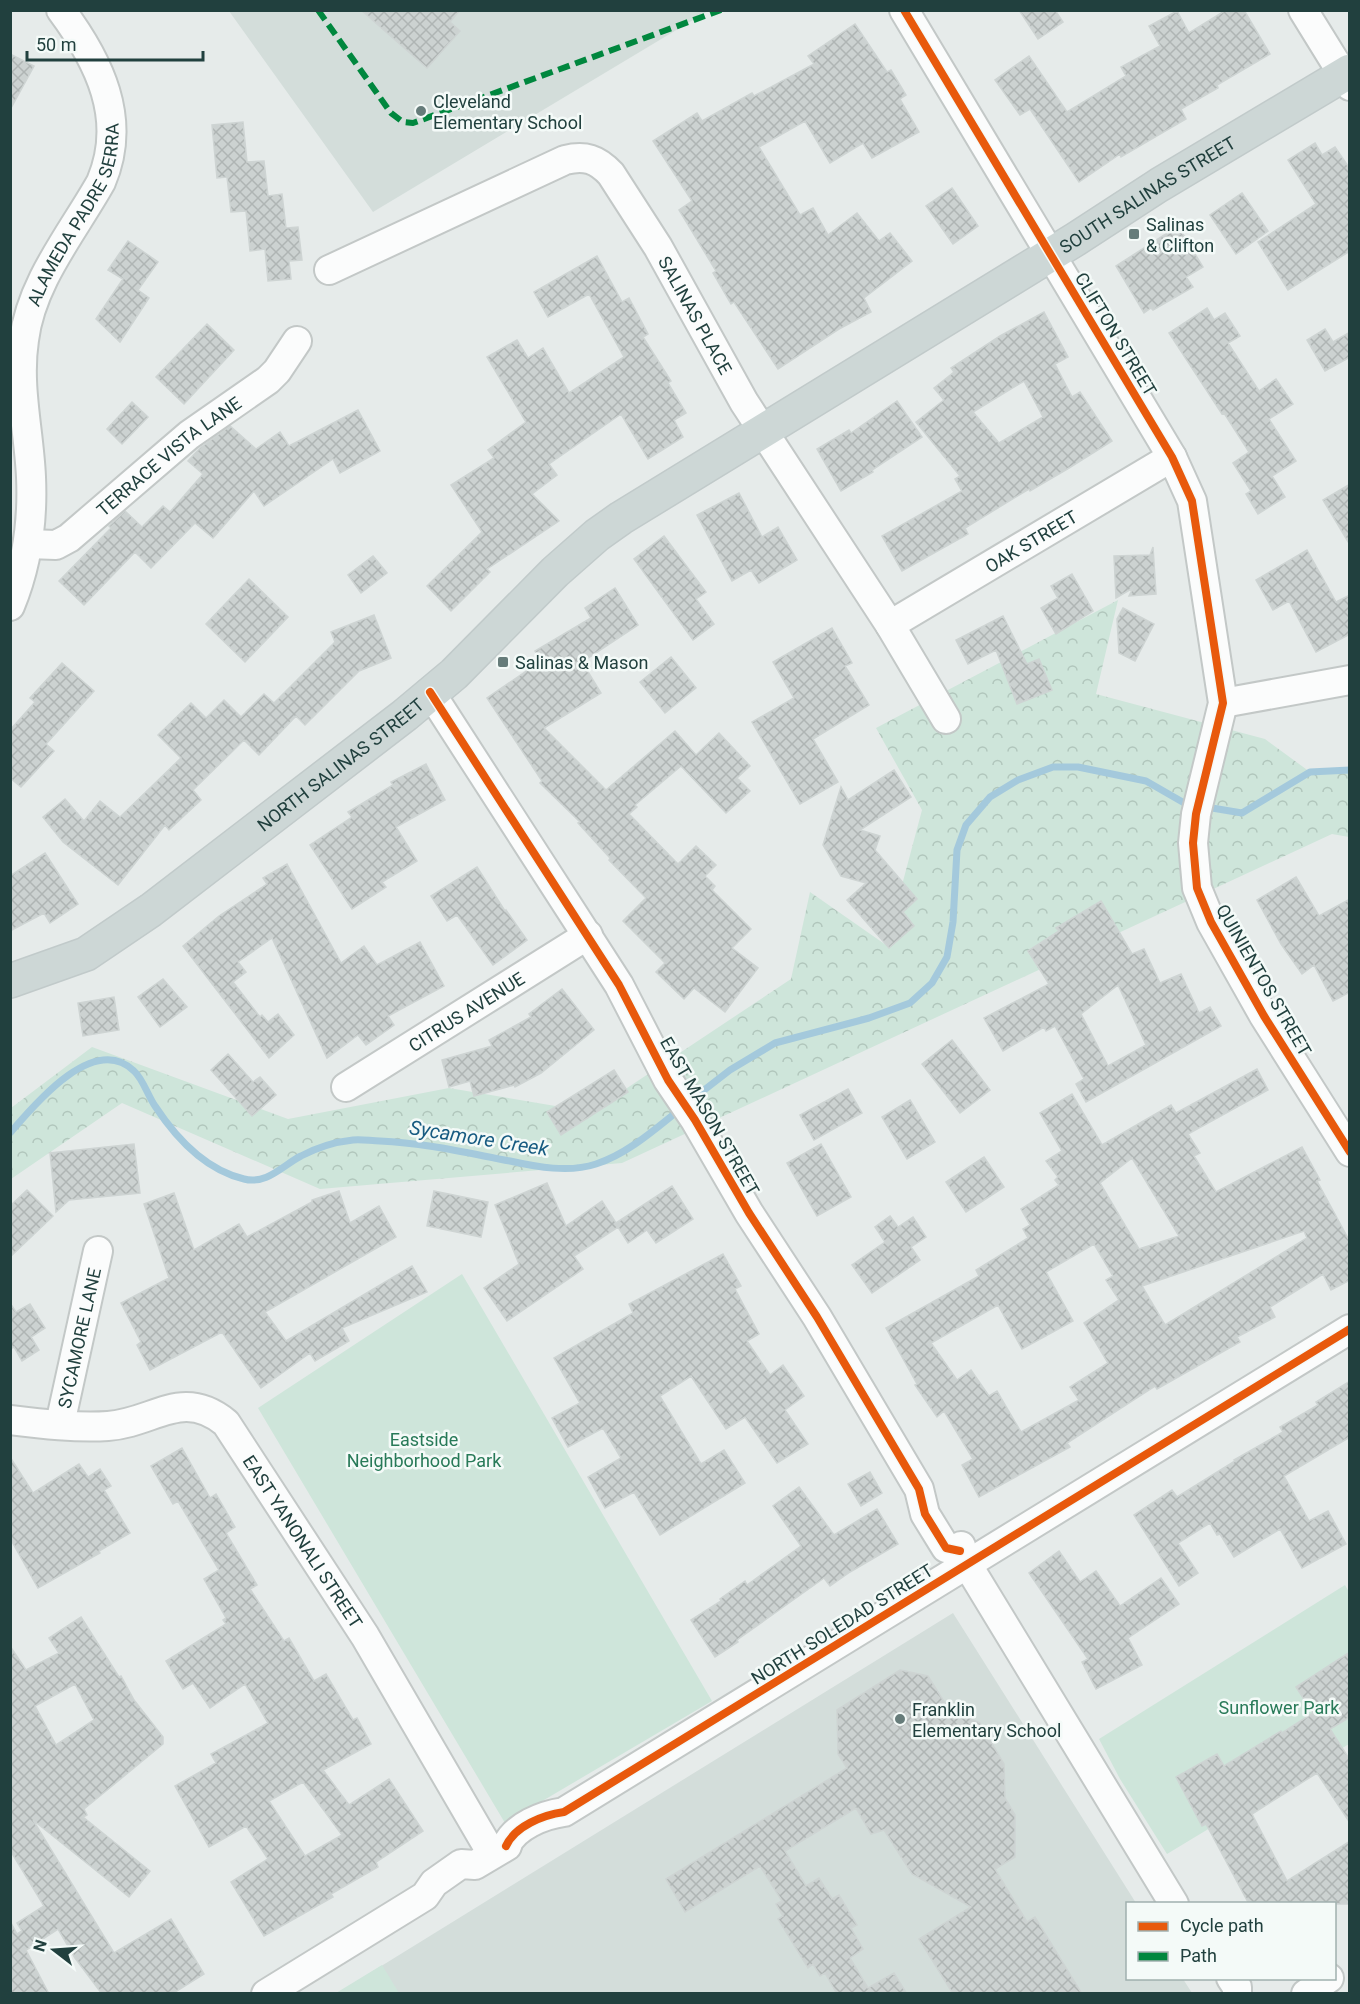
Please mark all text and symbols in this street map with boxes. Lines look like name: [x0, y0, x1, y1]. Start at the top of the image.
scale bar: [27, 24, 202, 62]
text: 50 m: [36, 34, 76, 55]
place label: Cleveland Elementary School: [433, 91, 582, 133]
marker: Cleveland Elementary School: [414, 104, 428, 118]
street label: ALAMEDA PADRE SERRA: [22, 123, 122, 309]
street label: SOUTH SALINAS STREET: [1055, 131, 1239, 257]
place label: Salinas & Clifton: [1146, 214, 1214, 256]
marker: Salinas & Clifton: [1127, 227, 1141, 241]
street label: SALINAS PLACE: [655, 252, 737, 378]
street label: CLIFTON STREET: [1071, 268, 1161, 400]
street label: TERRACE VISTA LANE: [92, 392, 245, 520]
street label: OAK STREET: [981, 505, 1081, 577]
place label: Salinas & Mason: [515, 652, 648, 673]
marker: Salinas & Mason: [496, 655, 510, 669]
street label: NORTH SALINAS STREET: [253, 693, 428, 835]
street label: QUINIENTOS STREET: [1212, 901, 1316, 1060]
street label: CITRUS AVENUE: [405, 967, 528, 1056]
street label: EAST MASON STREET: [656, 1033, 764, 1199]
water label: Sycamore Creek: [408, 1115, 551, 1161]
street label: SYCAMORE LANE: [53, 1266, 105, 1410]
park label: Eastside Neighborhood Park: [347, 1429, 502, 1471]
street label: EAST YANONALI STREET: [239, 1451, 367, 1632]
street label: NORTH SOLEDAD STREET: [747, 1559, 937, 1689]
park label: Sunflower Park: [1219, 1697, 1340, 1718]
place label: Franklin Elementary School: [912, 1699, 1061, 1741]
marker: Franklin Elementary School: [893, 1712, 907, 1726]
legend: [1126, 1902, 1336, 1980]
text: Cycle path: [1180, 1915, 1264, 1936]
north arrow: [24, 1920, 84, 1980]
text: N: [29, 1938, 51, 1954]
text: Path: [1180, 1945, 1217, 1966]

